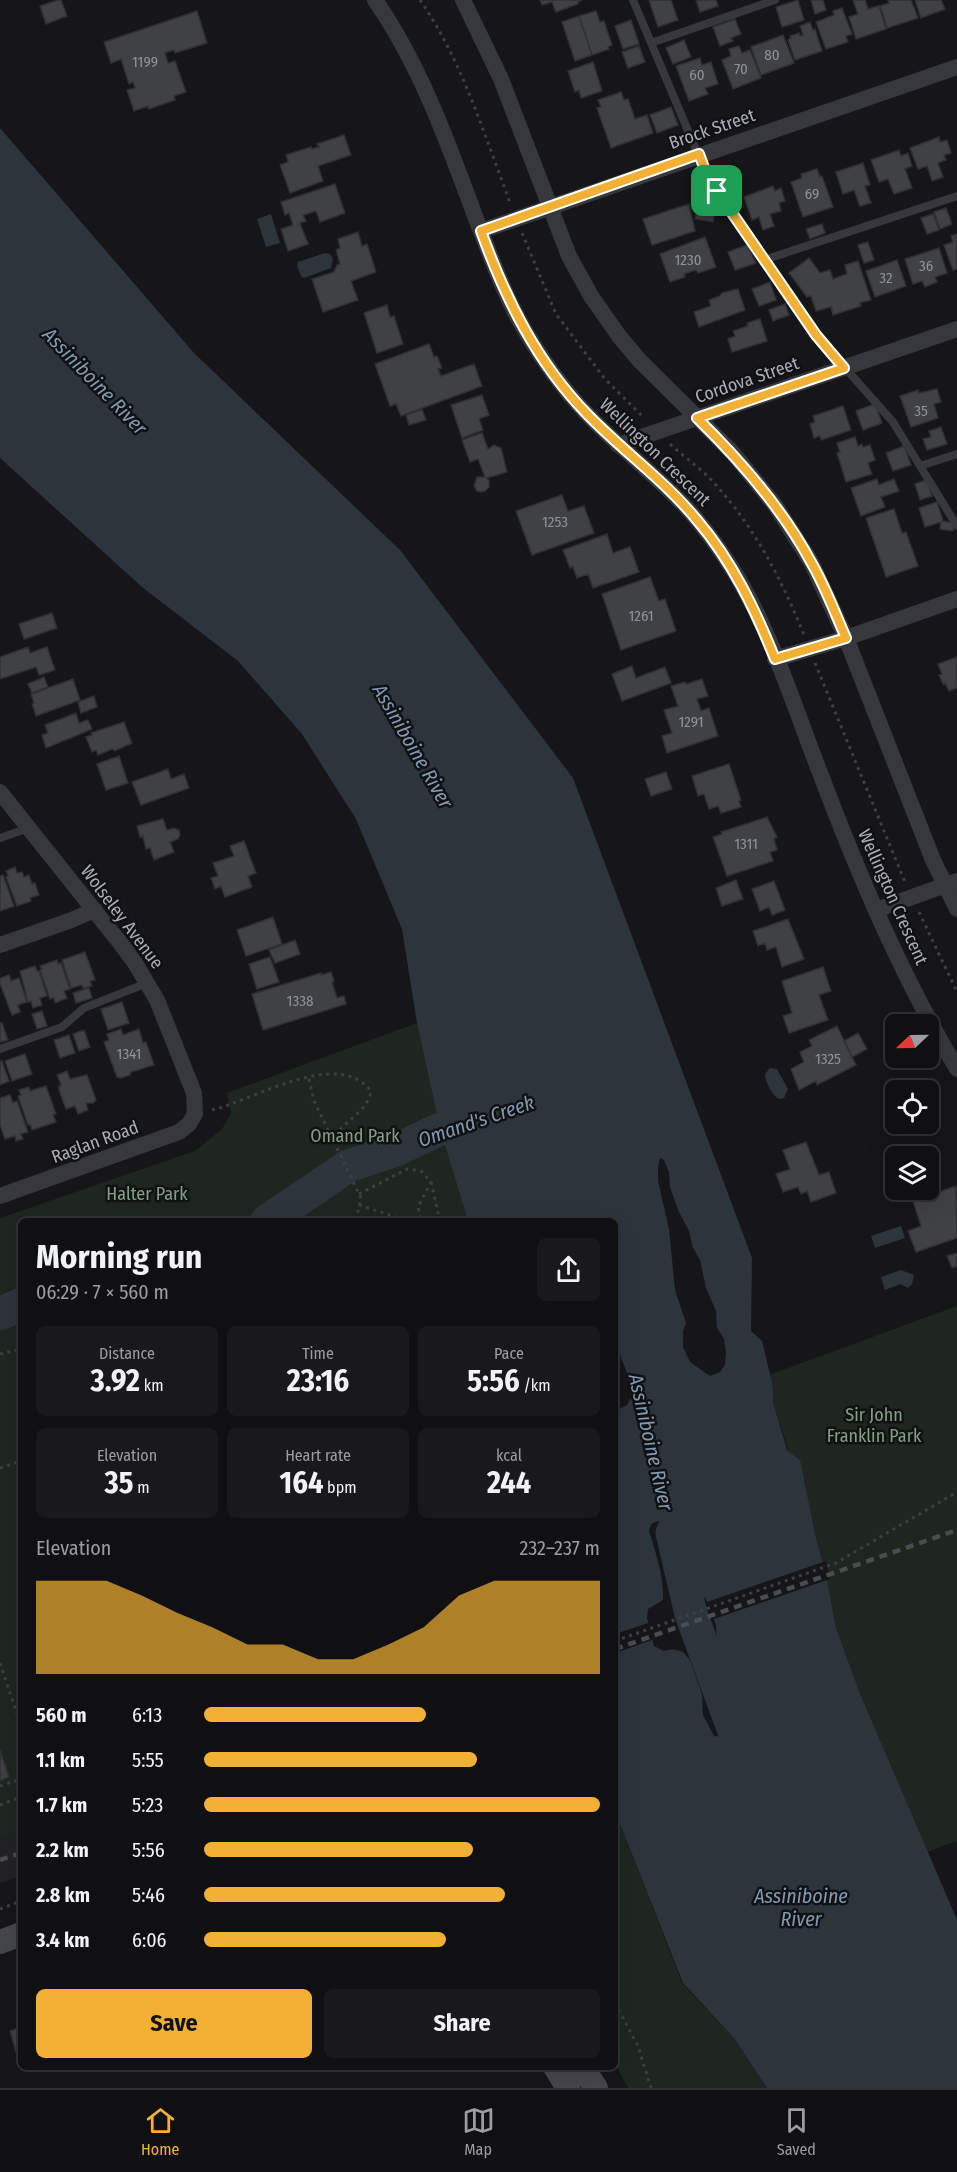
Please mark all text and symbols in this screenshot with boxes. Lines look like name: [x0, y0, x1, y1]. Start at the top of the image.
house number: 80: [764, 46, 780, 64]
house number: 1199: [132, 53, 158, 71]
house number: 70: [734, 60, 748, 78]
house number: 60: [689, 66, 705, 84]
street label: Brock Street: [666, 104, 758, 154]
pin: [691, 165, 742, 216]
icon: arrive: [700, 174, 733, 207]
house number: 69: [805, 185, 819, 203]
house number: 1230: [674, 251, 702, 269]
house number: 36: [919, 257, 933, 275]
house number: 32: [879, 269, 893, 287]
water label: Assiniboine River: [37, 322, 153, 440]
street label: Cordova Street: [692, 352, 802, 408]
street label: Wellington Crescent: [595, 393, 715, 511]
house number: 35: [914, 402, 928, 420]
house number: 1253: [542, 513, 568, 531]
house number: 1261: [628, 607, 654, 625]
water label: Assiniboine River: [367, 679, 459, 813]
house number: 1291: [678, 713, 704, 731]
street label: Wellington Crescent: [853, 826, 933, 968]
house number: 1311: [734, 835, 758, 853]
street label: Wolseley Avenue: [76, 861, 168, 973]
house number: 1338: [287, 992, 313, 1010]
north arrow: [885, 1014, 939, 1068]
map controls: [885, 1014, 939, 1200]
house number: 1341: [117, 1045, 141, 1063]
house number: 1325: [815, 1050, 841, 1068]
button: locate: [885, 1080, 939, 1134]
water label: Omand's Creek: [415, 1090, 537, 1152]
street label: Raglan Road: [48, 1116, 142, 1168]
park label: Omand Park: [310, 1125, 400, 1147]
button: layers: [885, 1146, 939, 1200]
park label: Halter Park: [106, 1183, 188, 1205]
text: Morning run: [36, 1237, 202, 1277]
button: share: [537, 1238, 600, 1301]
text: 06:29 · 7 × 560 m: [36, 1280, 169, 1304]
text: Distance: [99, 1344, 155, 1363]
text: Time: [302, 1344, 334, 1363]
text: Pace: [494, 1344, 524, 1363]
text: 3.92: [91, 1363, 140, 1399]
text: 23:16: [287, 1363, 349, 1399]
text: 5:56: [467, 1363, 520, 1399]
water label: Assiniboine River: [623, 1370, 679, 1514]
text: km: [140, 1376, 163, 1395]
text: /km: [520, 1376, 551, 1395]
park label: Sir John Franklin Park: [827, 1404, 922, 1447]
text: Elevation: [97, 1446, 157, 1465]
text: Heart rate: [285, 1446, 351, 1465]
text: kcal: [496, 1446, 522, 1465]
text: 35: [105, 1465, 133, 1501]
text: 164: [280, 1465, 323, 1501]
text: 244: [487, 1465, 531, 1501]
text: m: [133, 1478, 150, 1497]
text: bpm: [323, 1478, 356, 1497]
text: Elevation: [36, 1536, 111, 1560]
text: 232–237 m: [519, 1536, 600, 1560]
text: 560 m: [36, 1703, 87, 1727]
text: 6:13: [132, 1703, 162, 1727]
text: 1.1 km: [36, 1748, 85, 1772]
text: 5:55: [132, 1748, 164, 1772]
text: 1.7 km: [36, 1793, 87, 1817]
text: 5:23: [132, 1793, 163, 1817]
text: 2.2 km: [36, 1838, 89, 1862]
text: 5:56: [132, 1838, 165, 1862]
text: 2.8 km: [36, 1883, 90, 1907]
text: 5:46: [132, 1883, 165, 1907]
water label: Assiniboine River: [753, 1884, 848, 1931]
text: 3.4 km: [36, 1928, 89, 1952]
text: 6:06: [132, 1928, 167, 1952]
button: Save: [36, 1989, 312, 2058]
button: Share: [324, 1989, 600, 2058]
tab: Home: [141, 2104, 179, 2159]
tab: Map: [462, 2104, 495, 2159]
tab: Saved: [777, 2104, 816, 2159]

